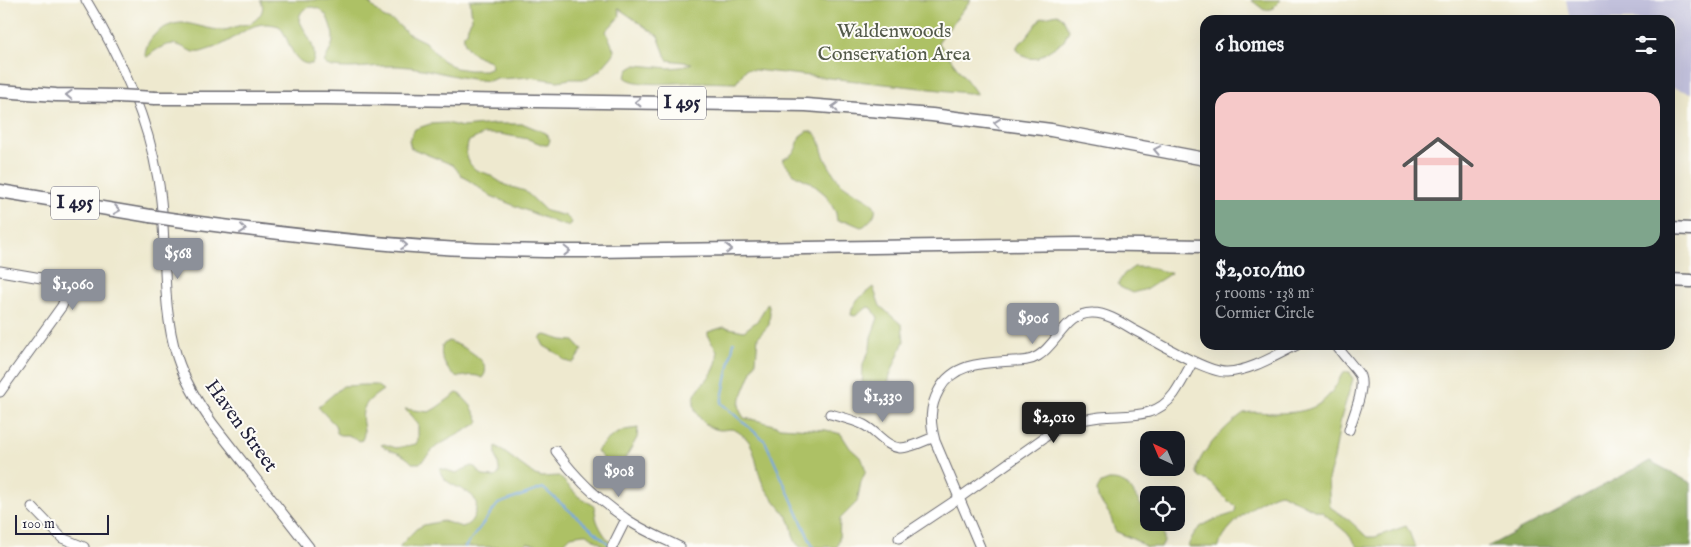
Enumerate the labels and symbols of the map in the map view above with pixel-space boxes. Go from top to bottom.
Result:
park label: Waldenwoods Conservation Area [817,19,971,67]
road number: I 495 [658,86,706,120]
one-way arrow [65,90,72,100]
one-way arrow [634,97,642,107]
one-way arrow [831,102,839,113]
one-way arrow [993,118,1001,129]
one-way arrow [1153,145,1162,156]
road number: I 495 [51,187,99,220]
one-way arrow [113,204,122,214]
one-way arrow [239,223,247,234]
pin: $568 [148,238,208,280]
one-way arrow [400,240,408,251]
one-way arrow [726,244,733,254]
one-way arrow [563,246,571,256]
pin: $1,060 [32,268,114,311]
pin: $906 [1003,302,1063,345]
street label: Haven Street [199,375,283,477]
pin: $1,330 [842,380,924,423]
pin: $2,010 [1013,402,1095,444]
north arrow [1140,431,1185,476]
pin: $908 [589,456,649,498]
scale bar [15,512,109,535]

